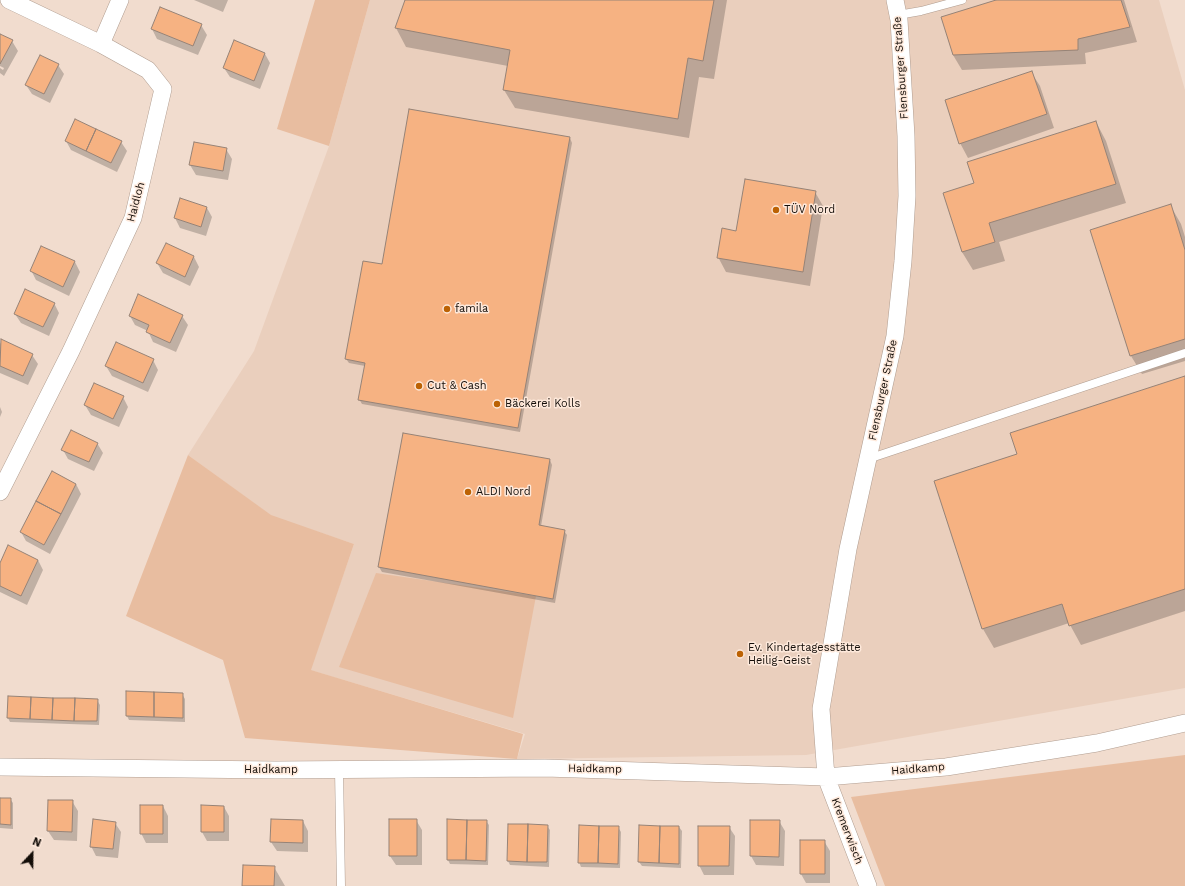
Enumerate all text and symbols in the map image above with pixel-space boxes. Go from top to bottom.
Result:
street label: Flensburger Straße [891,16,911,120]
street label: Haidloh [124,181,148,223]
place label: TÜV Nord [784,203,835,217]
marker: TÜV Nord [771,205,781,215]
place label: famila [455,302,488,316]
marker: famila [442,304,452,314]
street label: Flensburger Straße [866,338,900,442]
place label: Cut & Cash [427,379,487,393]
marker: Cut & Cash [414,381,424,391]
place label: Bäckerei Kolls [505,397,580,411]
marker: Bäckerei Kolls [492,399,502,409]
place label: ALDI Nord [476,485,531,499]
marker: ALDI Nord [463,487,473,497]
place label: Ev. Kindertagesstätte Heilig-Geist [748,641,861,667]
marker: Ev. Kindertagesstätte Heilig-Geist [735,649,745,659]
street label: Haidkamp [891,760,945,778]
street label: Haidkamp [568,762,622,776]
street label: Haidkamp [244,763,298,777]
street label: Kremerwisch [828,796,866,866]
north arrow [12,834,52,874]
text: N [30,835,43,850]

